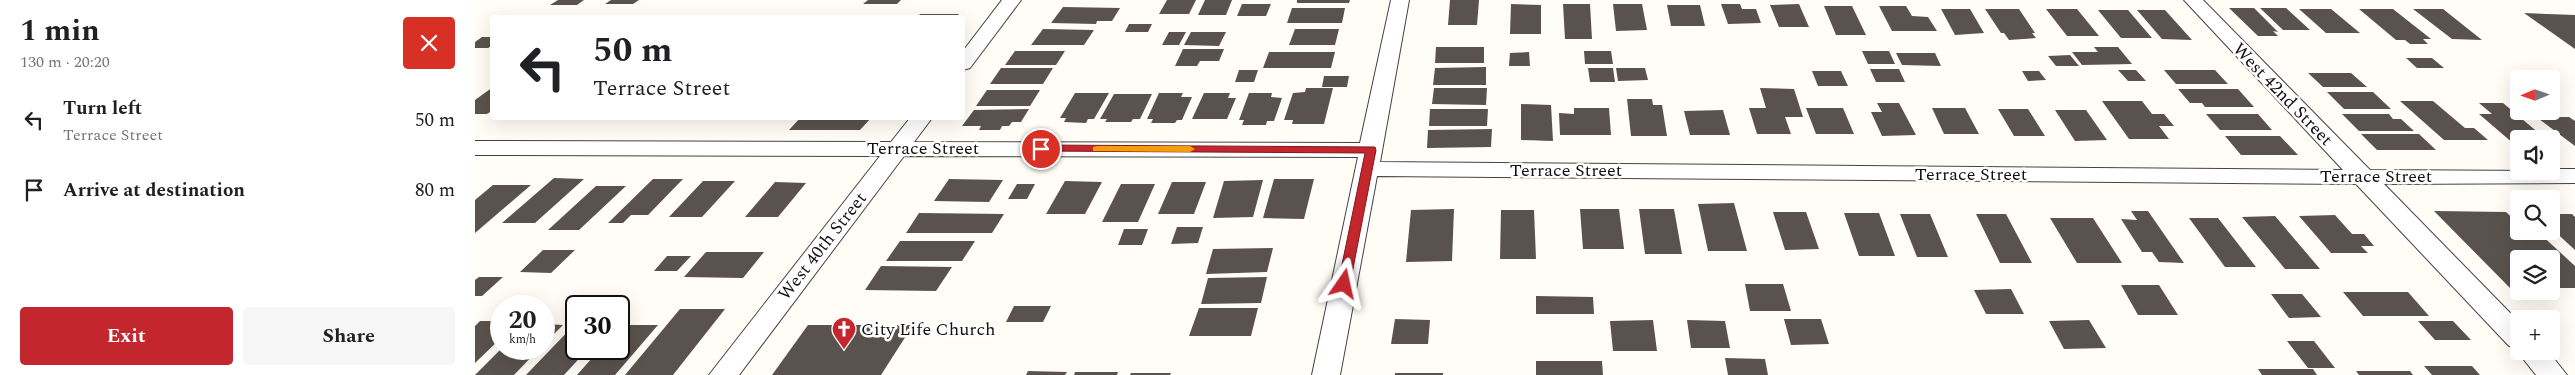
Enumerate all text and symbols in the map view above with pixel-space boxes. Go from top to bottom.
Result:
text: 1 min [20,8,100,54]
button: close [403,17,455,69]
text: 50 m [593,24,673,77]
icon: left [510,35,575,100]
street label: West 42nd Street [2226,37,2339,152]
text: 130 m · 20:20 [20,50,110,74]
north arrow [2510,70,2560,120]
map controls [2510,70,2560,360]
text: Terrace Street [593,72,730,105]
text: Turn left [63,94,142,123]
icon: left [20,106,48,134]
text: 50 m [415,106,455,135]
text: Terrace Street [63,123,163,147]
pin [1020,128,1062,170]
button: sound [2510,130,2560,180]
street label: Terrace Street [867,135,979,162]
icon: arrive [1027,135,1055,163]
street label: Terrace Street [1510,157,1622,184]
street label: Terrace Street [1915,161,2027,188]
street label: Terrace Street [2320,163,2432,190]
icon: arrive [20,176,48,204]
text: Arrive at destination [63,176,245,205]
text: 80 m [415,176,455,205]
street label: West 40th Street [771,186,873,306]
button: search [2510,190,2560,240]
button: layers [2510,250,2560,300]
position arrow [1317,257,1369,309]
speed limit sign: 30 [565,295,630,360]
text: 20 [508,302,537,340]
button: Exit [20,307,233,365]
button: Share [243,307,455,365]
button: + [2510,310,2560,360]
church icon: City Life Church [831,316,857,350]
place label: City Life Church [861,316,995,343]
text: km/h [509,330,536,349]

